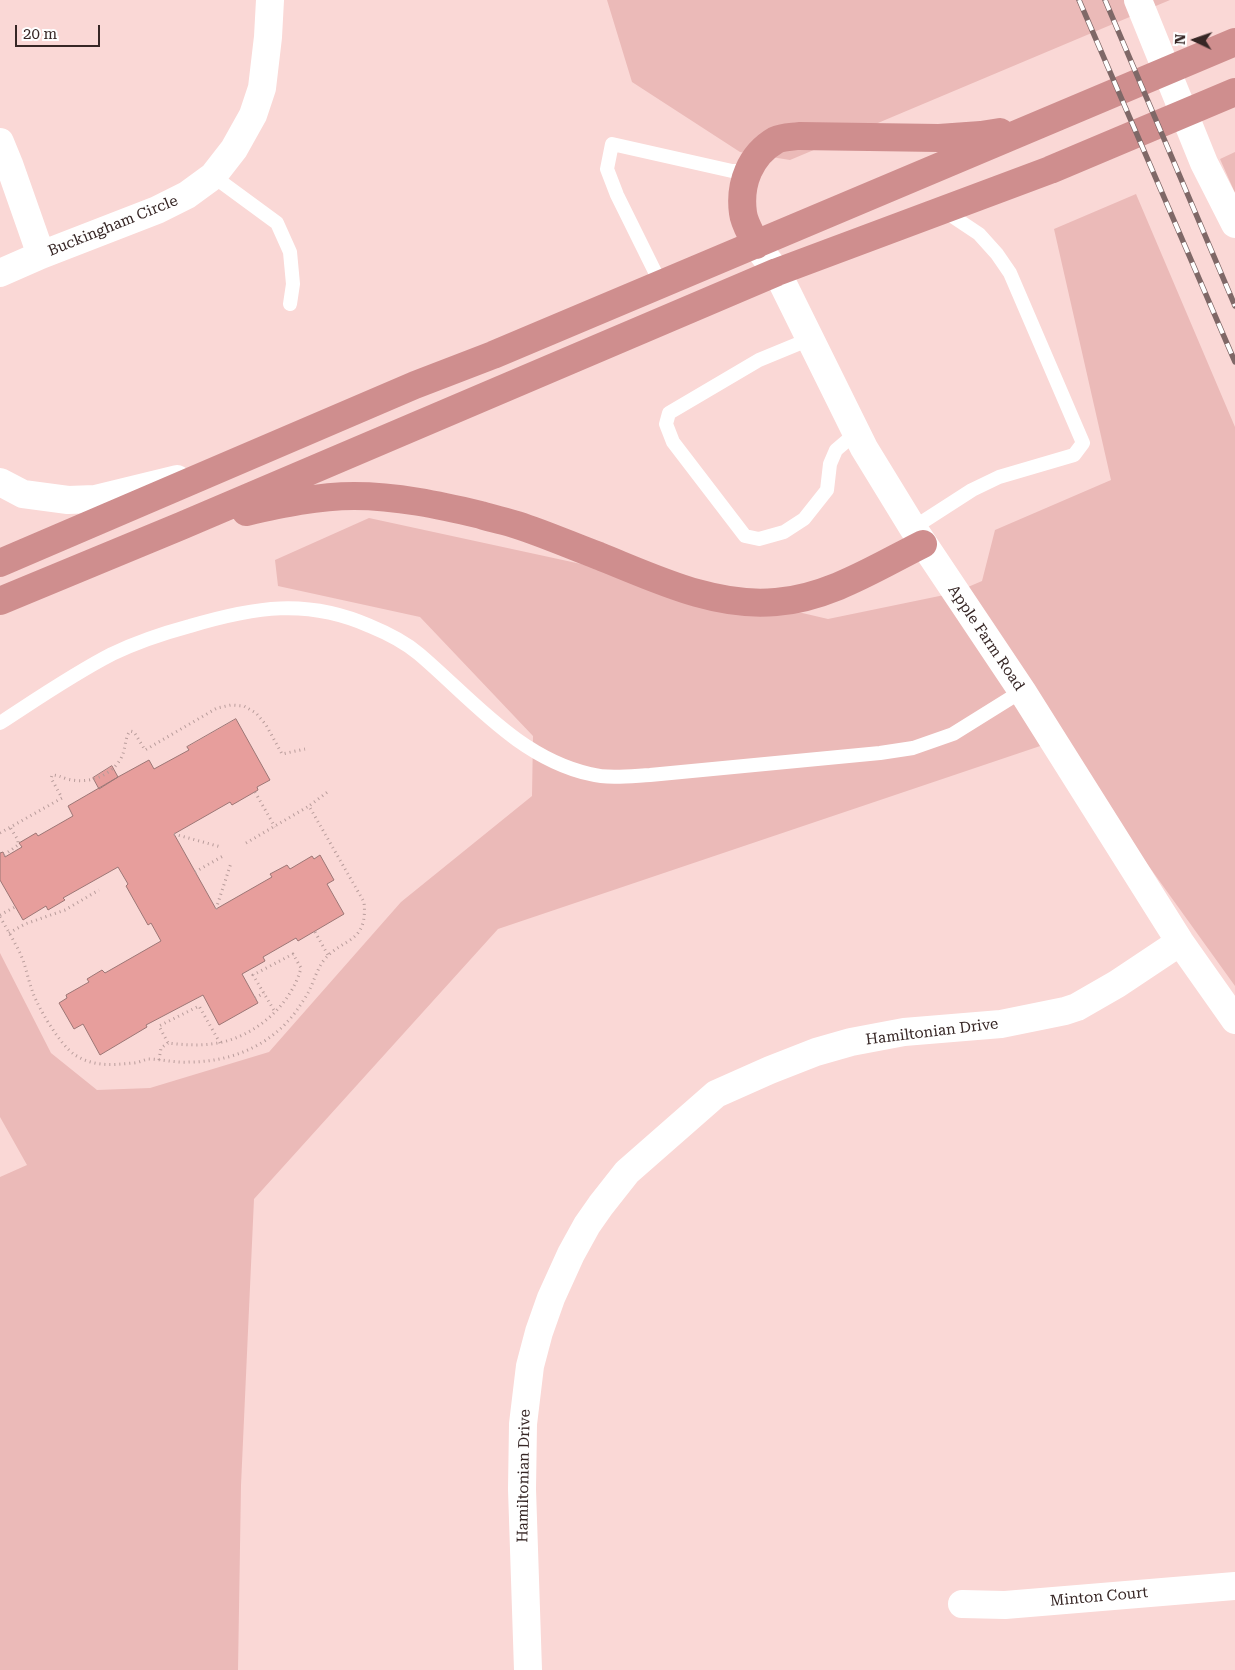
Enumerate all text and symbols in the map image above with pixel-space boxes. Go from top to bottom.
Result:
scale bar [18,15,102,47]
north arrow [1170,15,1220,65]
text: 20 m [23,25,57,43]
text: N [1172,33,1188,45]
street label: Buckingham Circle [45,192,181,260]
street label: Apple Farm Road [944,582,1028,694]
street label: Hamiltonian Drive [865,1015,999,1049]
street label: Hamiltonian Drive [514,1409,534,1543]
street label: Minton Court [1049,1584,1149,1610]

